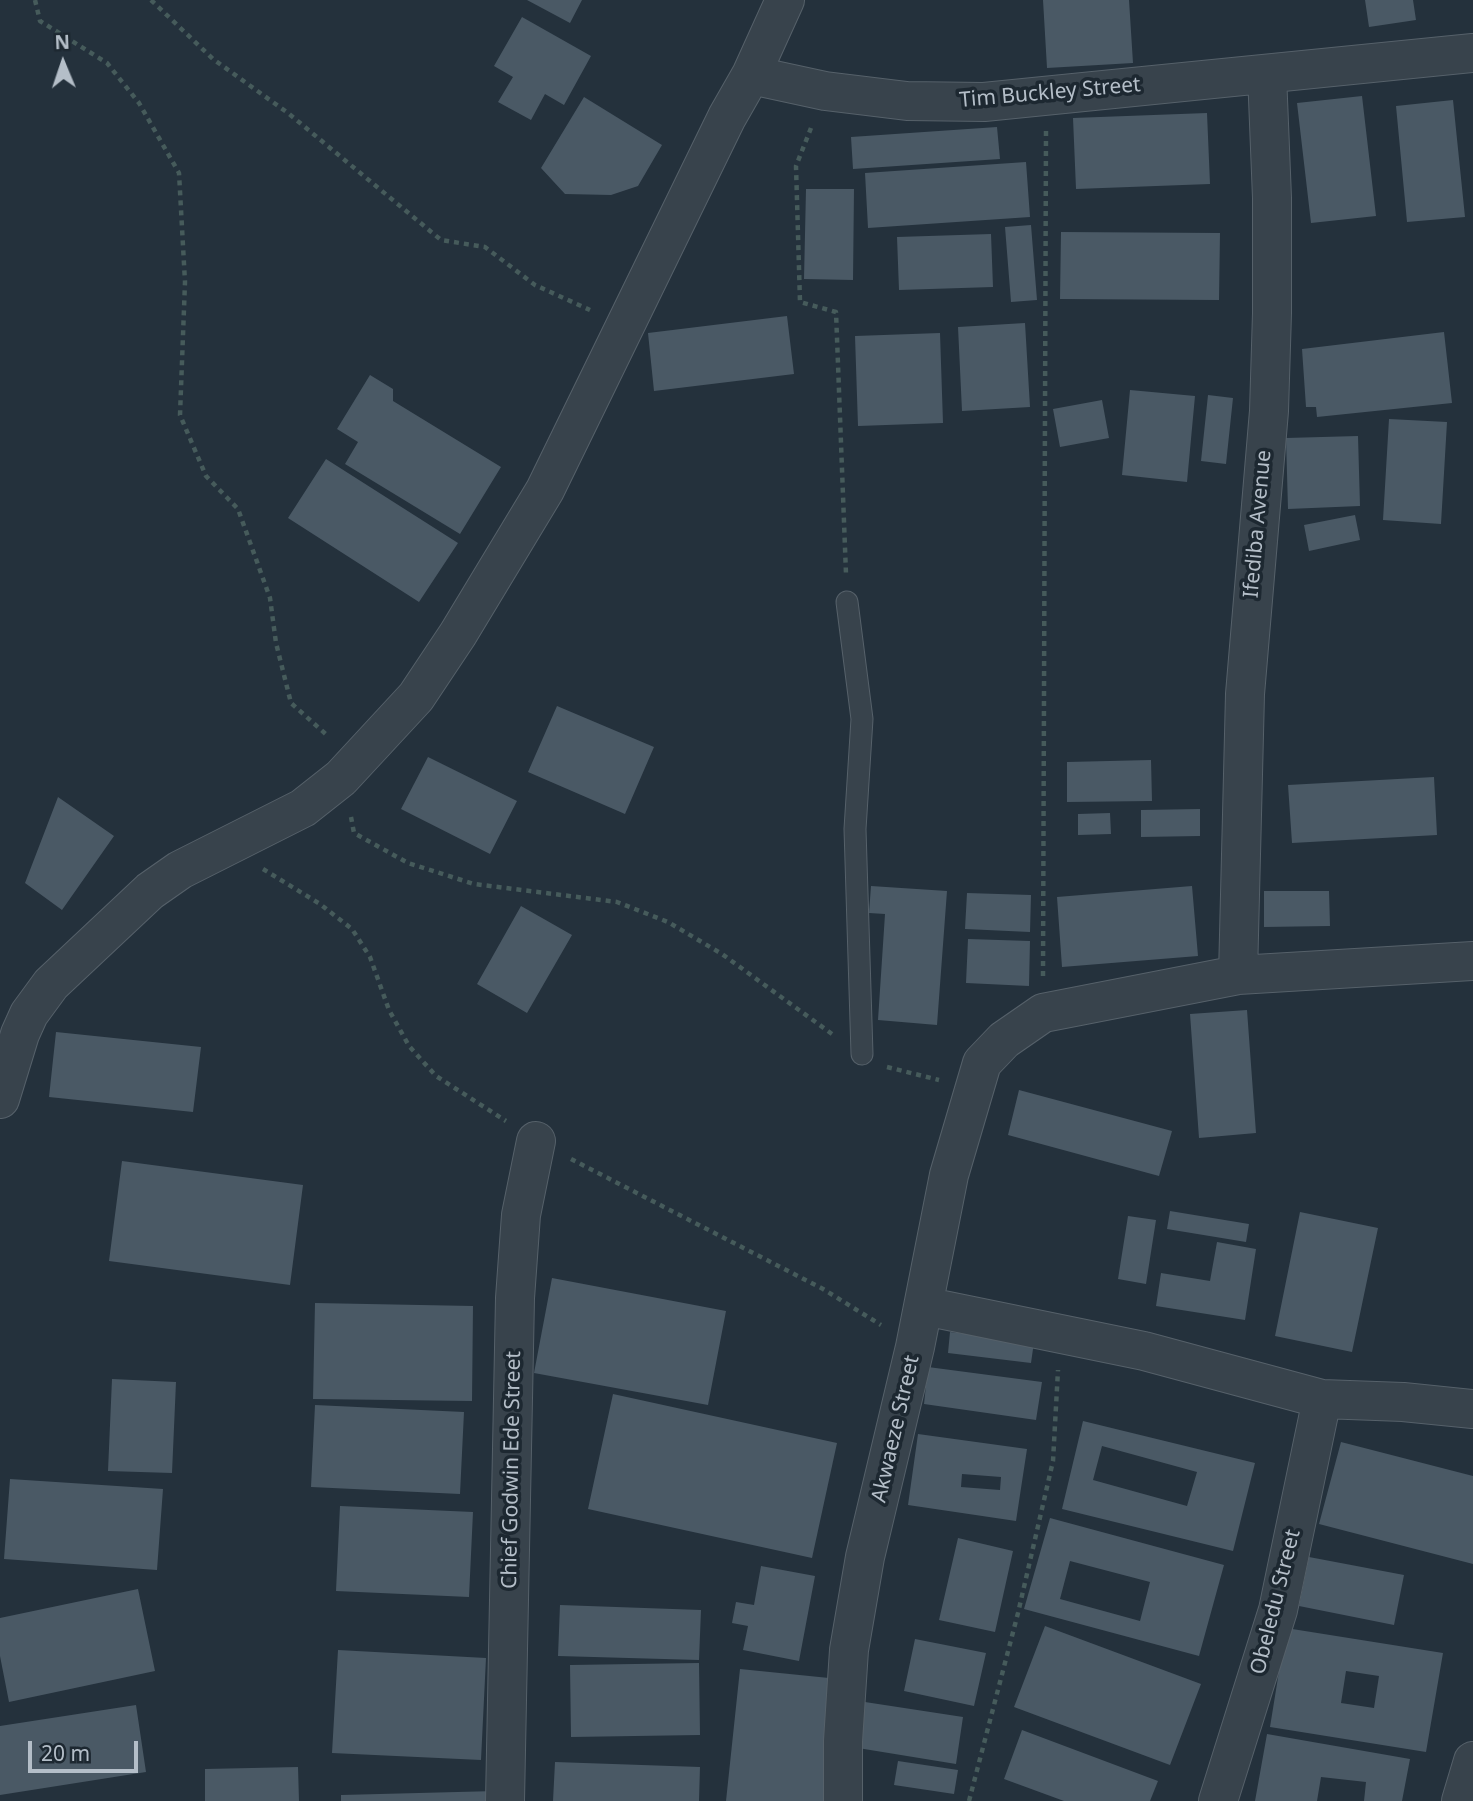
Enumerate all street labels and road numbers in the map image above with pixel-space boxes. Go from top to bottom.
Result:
street label: Tim Buckley Street [958,73,1142,113]
street label: Ifediba Avenue [1239,449,1277,599]
street label: Chief Godwin Ede Street [497,1351,527,1589]
street label: Akwaeze Street [867,1353,925,1505]
street label: Obeledu Street [1246,1527,1306,1677]

